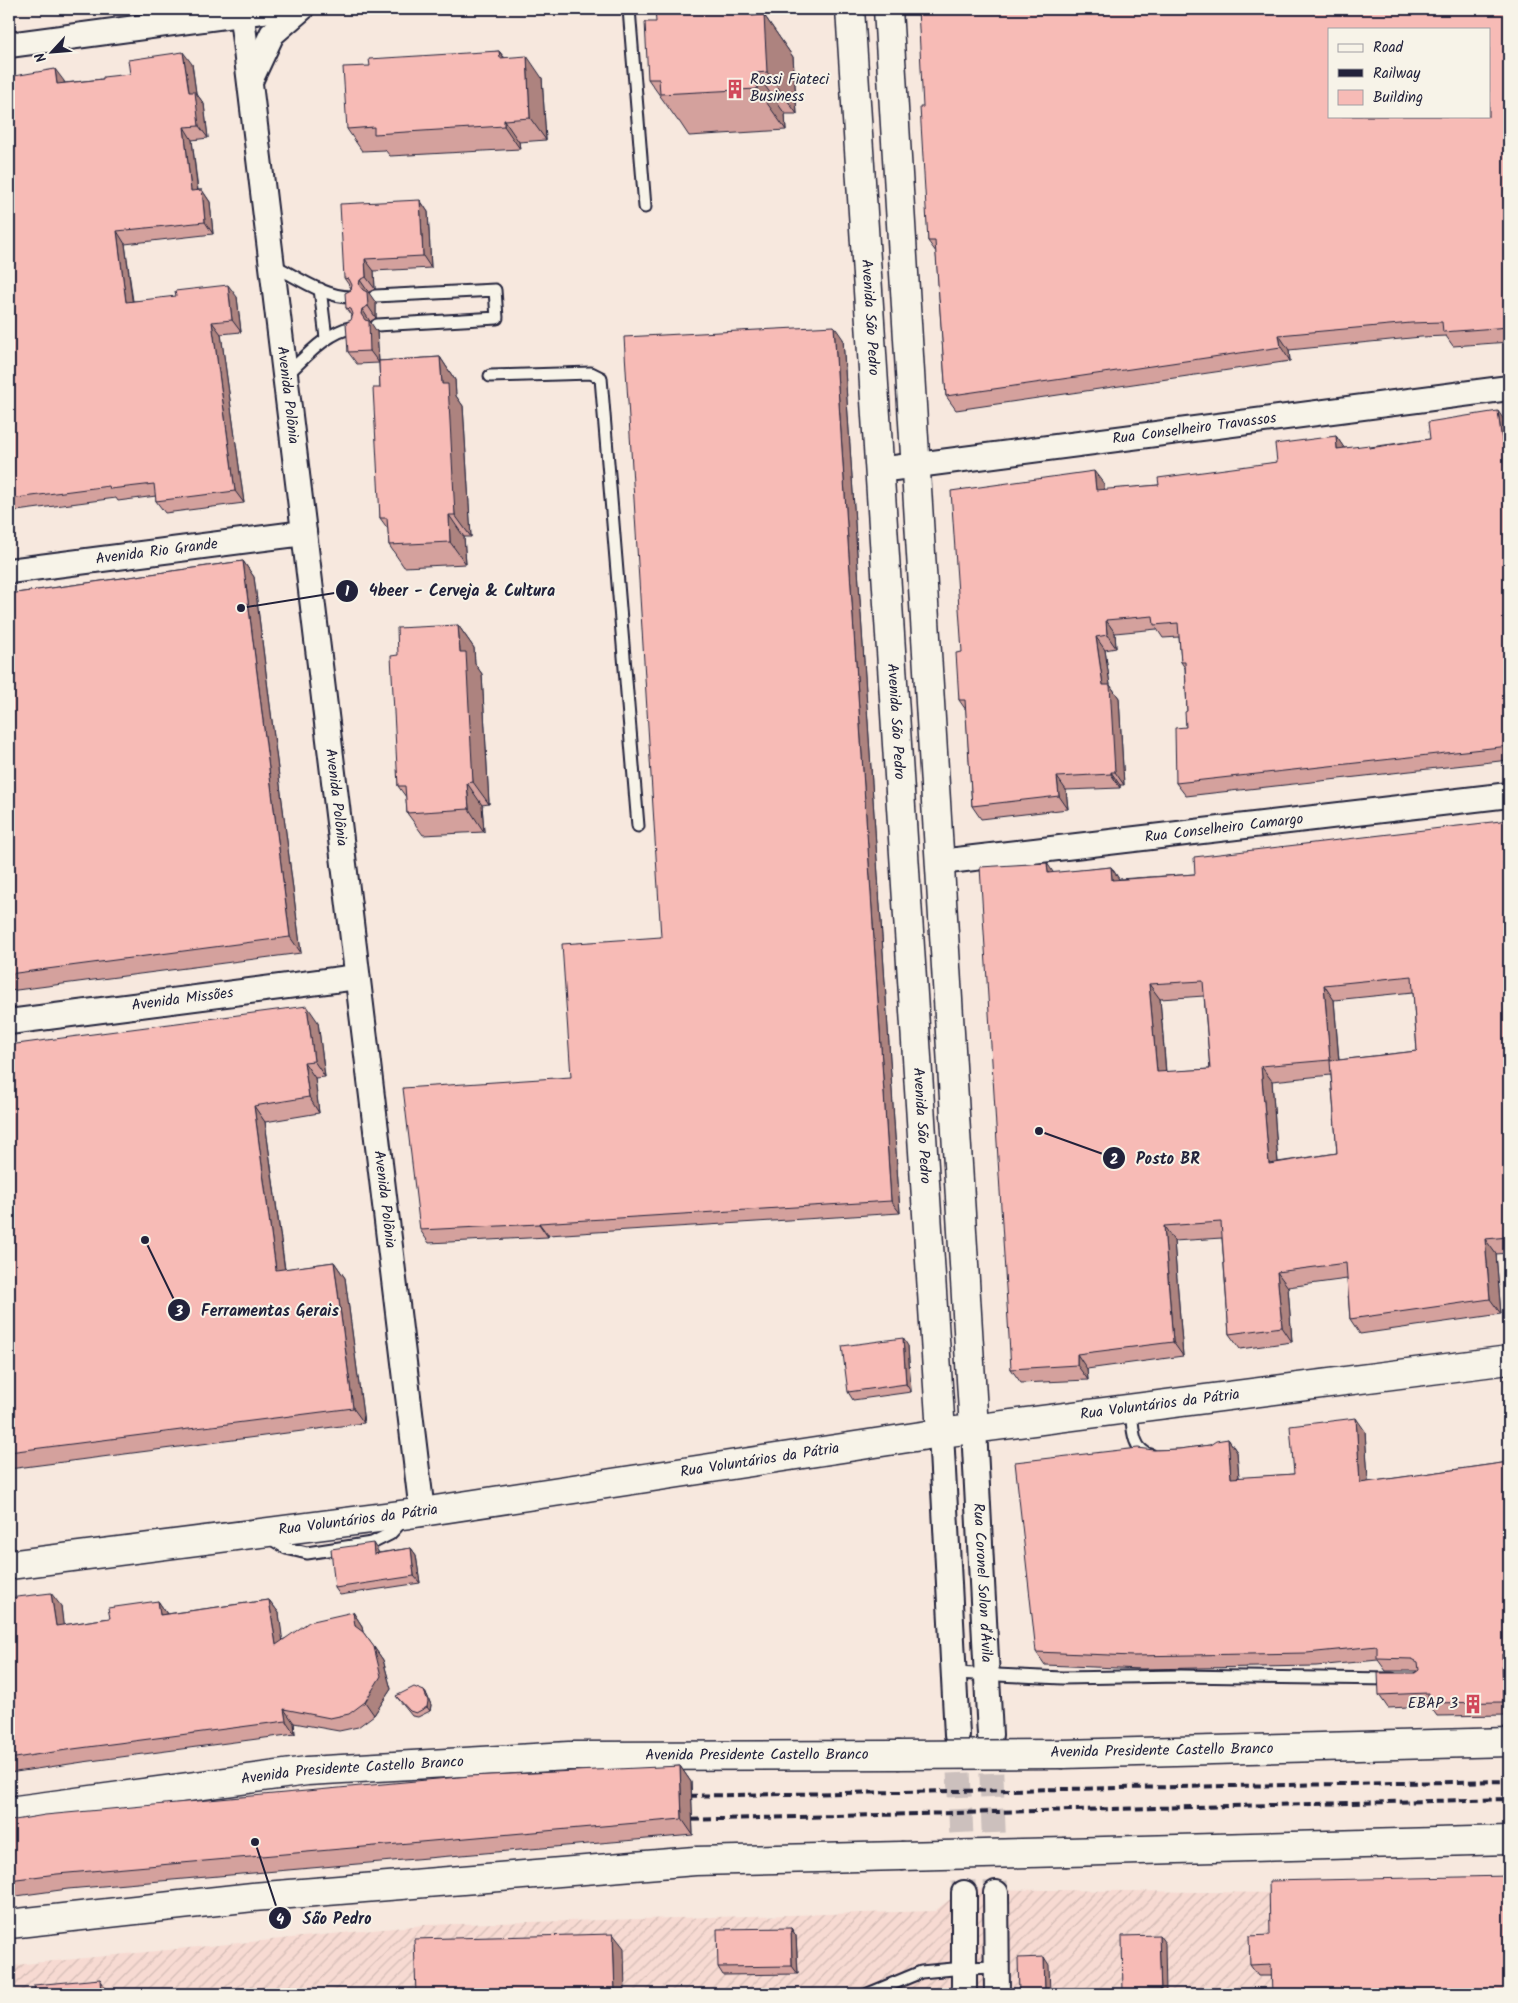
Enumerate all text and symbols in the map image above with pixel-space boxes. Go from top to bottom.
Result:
north arrow [28,28,78,78]
legend [1328,28,1490,118]
text: Road [1373,36,1404,60]
text: N [29,48,53,66]
text: Railway [1373,62,1421,86]
place label: Rossi Fiateci Business [750,68,831,109]
building icon: Rossi Fiateci Business [724,78,746,100]
text: Building [1373,86,1423,110]
street label: Avenida São Pedro [854,259,885,376]
street label: Avenida Polônia [270,345,305,446]
street label: Rua Conselheiro Travassos [1111,406,1278,452]
street label: Avenida Rio Grande [94,532,220,572]
callout: 4beer - Cerveja & Cultura [334,575,565,606]
text: 4beer - Cerveja & Cultura [369,579,555,604]
text: 1 [345,580,350,604]
street label: Avenida São Pedro [880,663,911,781]
street label: Avenida Polônia [318,747,354,848]
street label: Rua Conselheiro Camargo [1143,807,1305,850]
street label: Avenida Missões [130,981,236,1018]
street label: Avenida São Pedro [906,1067,937,1185]
callout: Posto BR [1101,1143,1210,1174]
text: Posto BR [1136,1147,1200,1172]
text: 2 [1110,1148,1119,1172]
street label: Avenida Polônia [367,1149,402,1250]
callout: Ferramentas Gerais [166,1295,349,1326]
text: Ferramentas Gerais [201,1299,340,1324]
text: 3 [174,1300,183,1324]
street label: Rua Voluntários da Pátria [1079,1383,1241,1427]
street label: Rua Voluntários da Pátria [679,1437,841,1485]
street label: Rua Voluntários da Pátria [277,1498,440,1543]
street label: Rua Coronel Solon d'Ávila [966,1502,998,1663]
place label: EBAP 3 [1408,1692,1458,1716]
building icon: EBAP 3 [1462,1693,1484,1715]
street label: Avenida Presidente Castello Branco [1050,1737,1274,1765]
street label: Avenida Presidente Castello Branco [645,1743,869,1768]
street label: Avenida Presidente Castello Branco [240,1750,465,1792]
callout: São Pedro [267,1903,381,1934]
text: São Pedro [303,1907,371,1932]
text: 4 [276,1908,284,1932]

